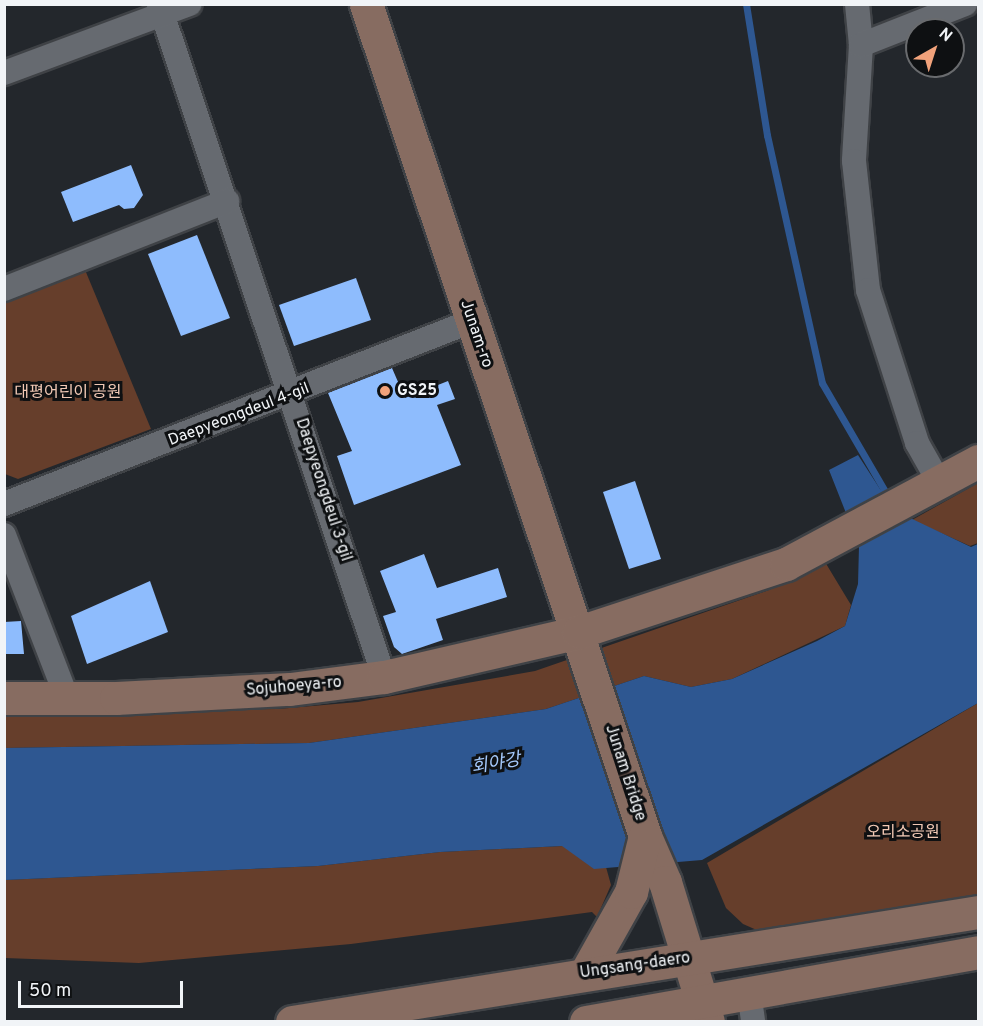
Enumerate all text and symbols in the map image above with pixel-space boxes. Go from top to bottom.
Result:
north arrow [905,18,965,78]
text: N [934,24,956,47]
street label: Junam-ro [455,298,497,370]
street label: Daepyeongdeul 4-gil [166,379,312,451]
place label: GS25 [397,381,437,401]
park label: 대평어린이 공원 [15,383,121,403]
marker: GS25 [378,384,392,398]
street label: Daepyeongdeul 3-gil [291,416,355,564]
street label: Sojuhoeya-ro [246,673,342,701]
street label: Junam Bridge [600,722,650,824]
water label: 회야강 [470,750,522,780]
park label: 오리소공원 [866,823,940,843]
street label: Ungsang-daero [579,949,691,983]
scale bar [21,969,186,1007]
text: 50 m [29,980,71,1003]

